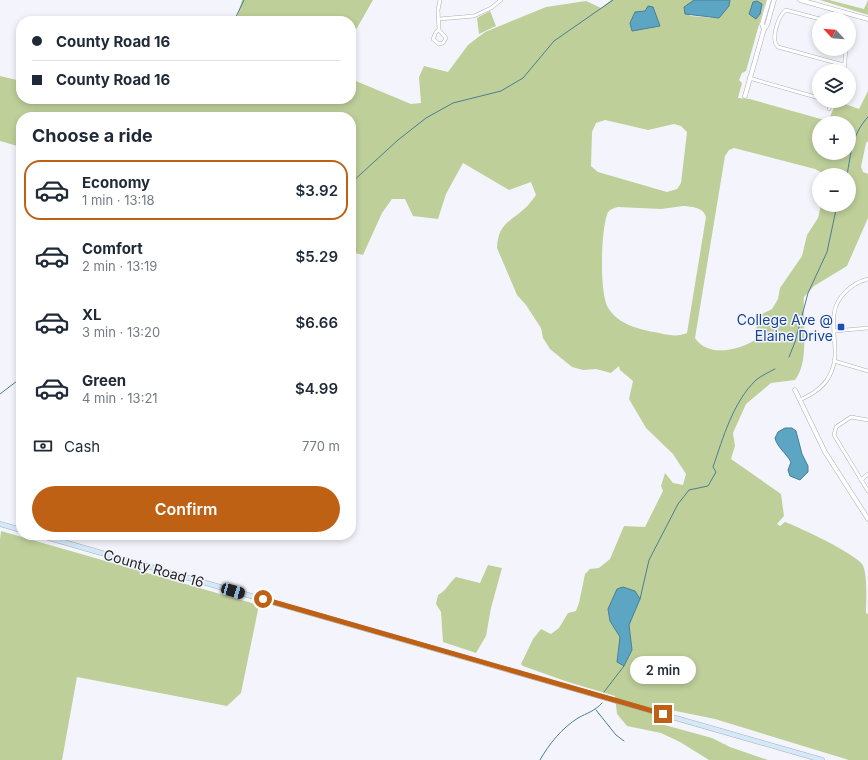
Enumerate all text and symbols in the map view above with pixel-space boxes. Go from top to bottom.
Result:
north arrow [812,12,856,56]
map controls [812,12,856,212]
text: County Road 16 [56,32,170,51]
button: layers [812,64,856,108]
text: County Road 16 [56,70,170,89]
button: + [812,116,856,160]
text: Choose a ride [32,125,153,146]
button: − [812,168,856,212]
icon: car [34,172,70,208]
text: Economy [82,173,150,192]
text: $3.92 [295,181,338,200]
text: 1 min · 13:18 [82,192,155,208]
icon: car [34,238,70,274]
text: Comfort [82,239,143,258]
text: $5.29 [295,247,338,266]
text: 2 min · 13:19 [82,258,157,274]
icon: car [34,304,70,340]
text: XL [82,305,102,324]
place label: College Ave @ Elaine Drive [737,311,833,344]
text: $6.66 [296,313,338,332]
marker: College Ave @ Elaine Drive [836,322,846,332]
text: 3 min · 13:20 [82,324,160,340]
icon: car [34,370,70,406]
text: Green [82,371,126,390]
text: $4.99 [295,379,338,398]
text: 4 min · 13:21 [82,390,158,406]
icon: cash [32,435,54,457]
text: Cash [64,437,100,456]
text: 770 m [302,438,340,454]
button: Confirm [32,486,340,532]
street label: County Road 16 [102,546,206,590]
car [220,582,246,600]
route start [254,590,272,608]
callout: 2 min [630,656,696,684]
text: 2 min [646,662,680,678]
route end [654,705,672,723]

